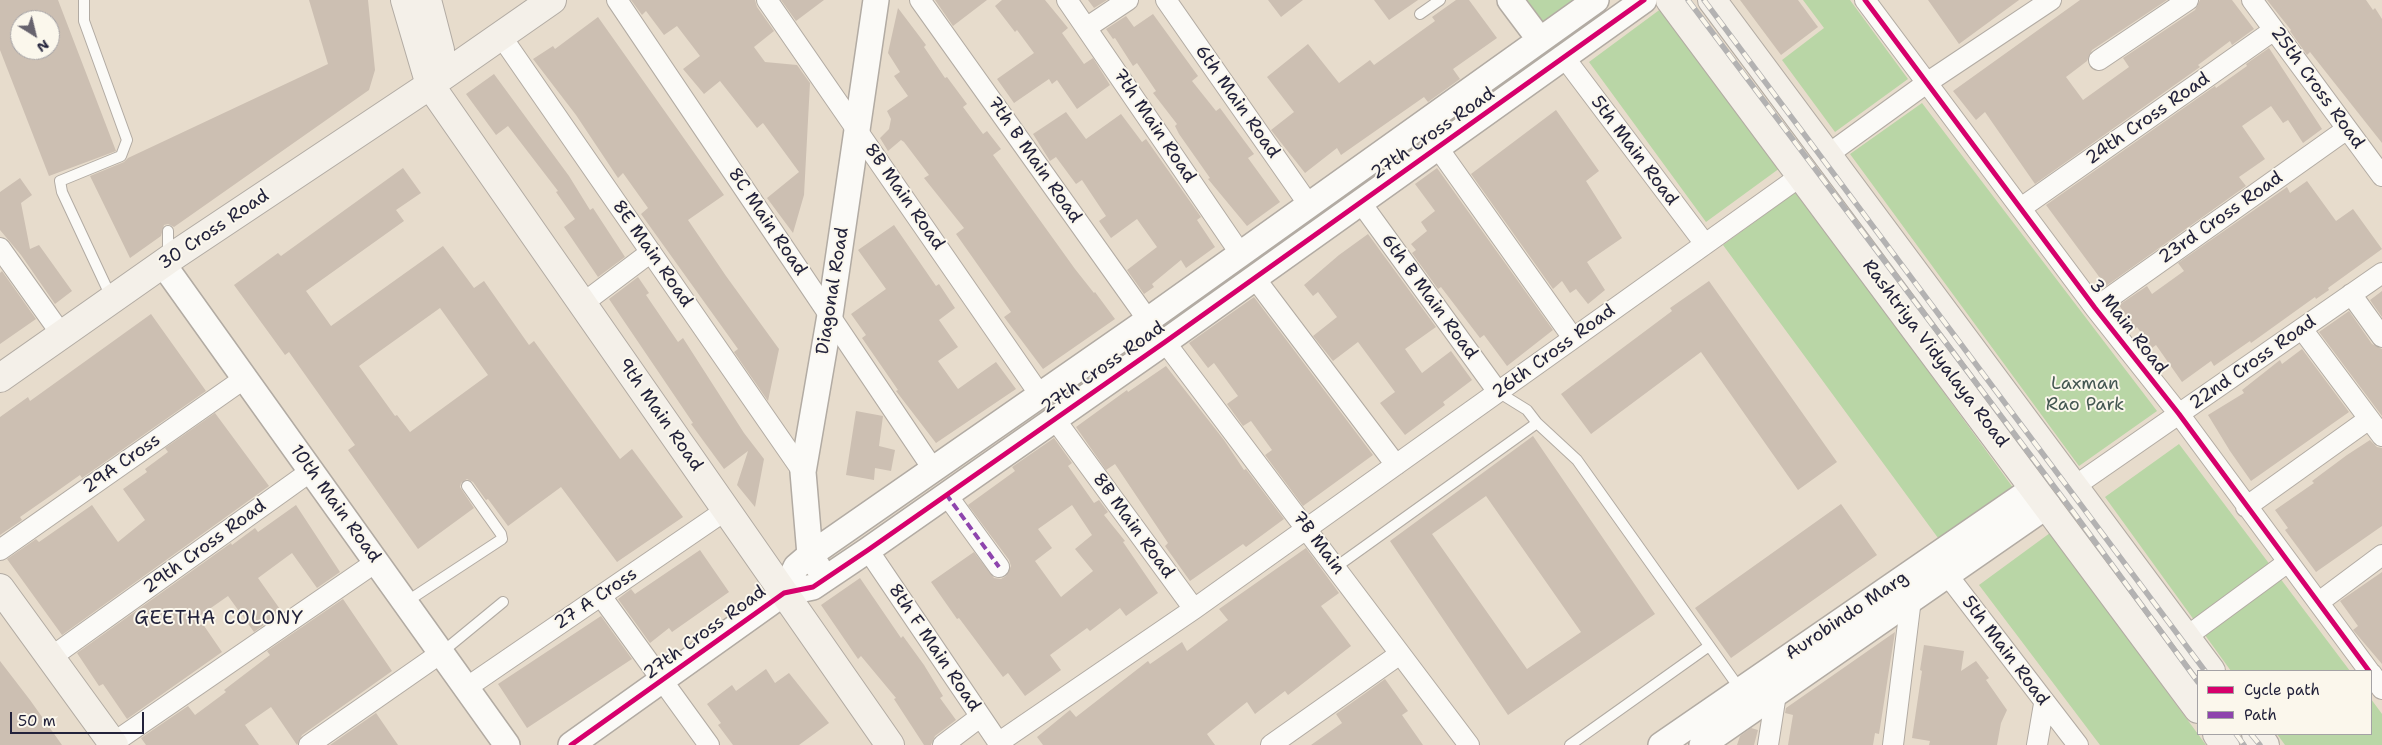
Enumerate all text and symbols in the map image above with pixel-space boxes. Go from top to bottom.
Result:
north arrow [10,10,60,60]
street label: 25th Cross Road [2265,23,2369,153]
text: N [33,36,53,57]
street label: 6th Main Road [1190,41,1284,163]
street label: 7th Main Road [1108,65,1200,187]
street label: 24th Cross Road [2082,68,2214,170]
street label: 27th Cross Road [1367,83,1499,185]
street label: 5th Main Road [1586,92,1682,210]
street label: 7th B Main Road [982,93,1086,227]
street label: 8B Main Road [859,140,949,254]
street label: 8C Main Road [723,164,811,280]
street label: 23rd Cross Road [2155,167,2287,269]
street label: 30 Cross Road [155,185,273,275]
street label: 8E Main Road [607,196,697,312]
street label: Diagonal Road [812,226,854,356]
street label: 6th B Main Road [1376,230,1482,364]
street label: Rashtriya Vidyalaya Road [1857,256,2013,452]
street label: 3 Main Road [2084,275,2172,379]
street label: 26th Cross Road [1488,300,1620,404]
street label: 22nd Cross Road [2186,311,2320,415]
street label: 27th Cross Road [1037,317,1169,419]
street label: 9th Main Road [613,354,707,476]
park label: Laxman Rao Park [2046,373,2124,416]
street label: 29A Cross [79,429,165,499]
street label: 10th Main Road [285,441,385,567]
street label: 8B Main Road [1088,469,1178,583]
street label: 29th Cross Road [139,495,271,599]
street label: 7B Main [1287,507,1349,579]
street label: 27 A Cross [550,563,642,635]
street label: Aurobindo Marg [1782,567,1912,665]
street label: 8th F Main Road [883,580,985,716]
street label: 27th Cross Road [640,581,770,685]
street label: 5th Main Road [1957,592,2053,710]
district label: GEETHA COLONY [133,608,305,630]
legend [2197,670,2372,735]
text: Cycle path [2244,680,2320,700]
scale bar [12,702,146,734]
text: Path [2244,705,2277,725]
text: 50 m [18,711,56,731]

